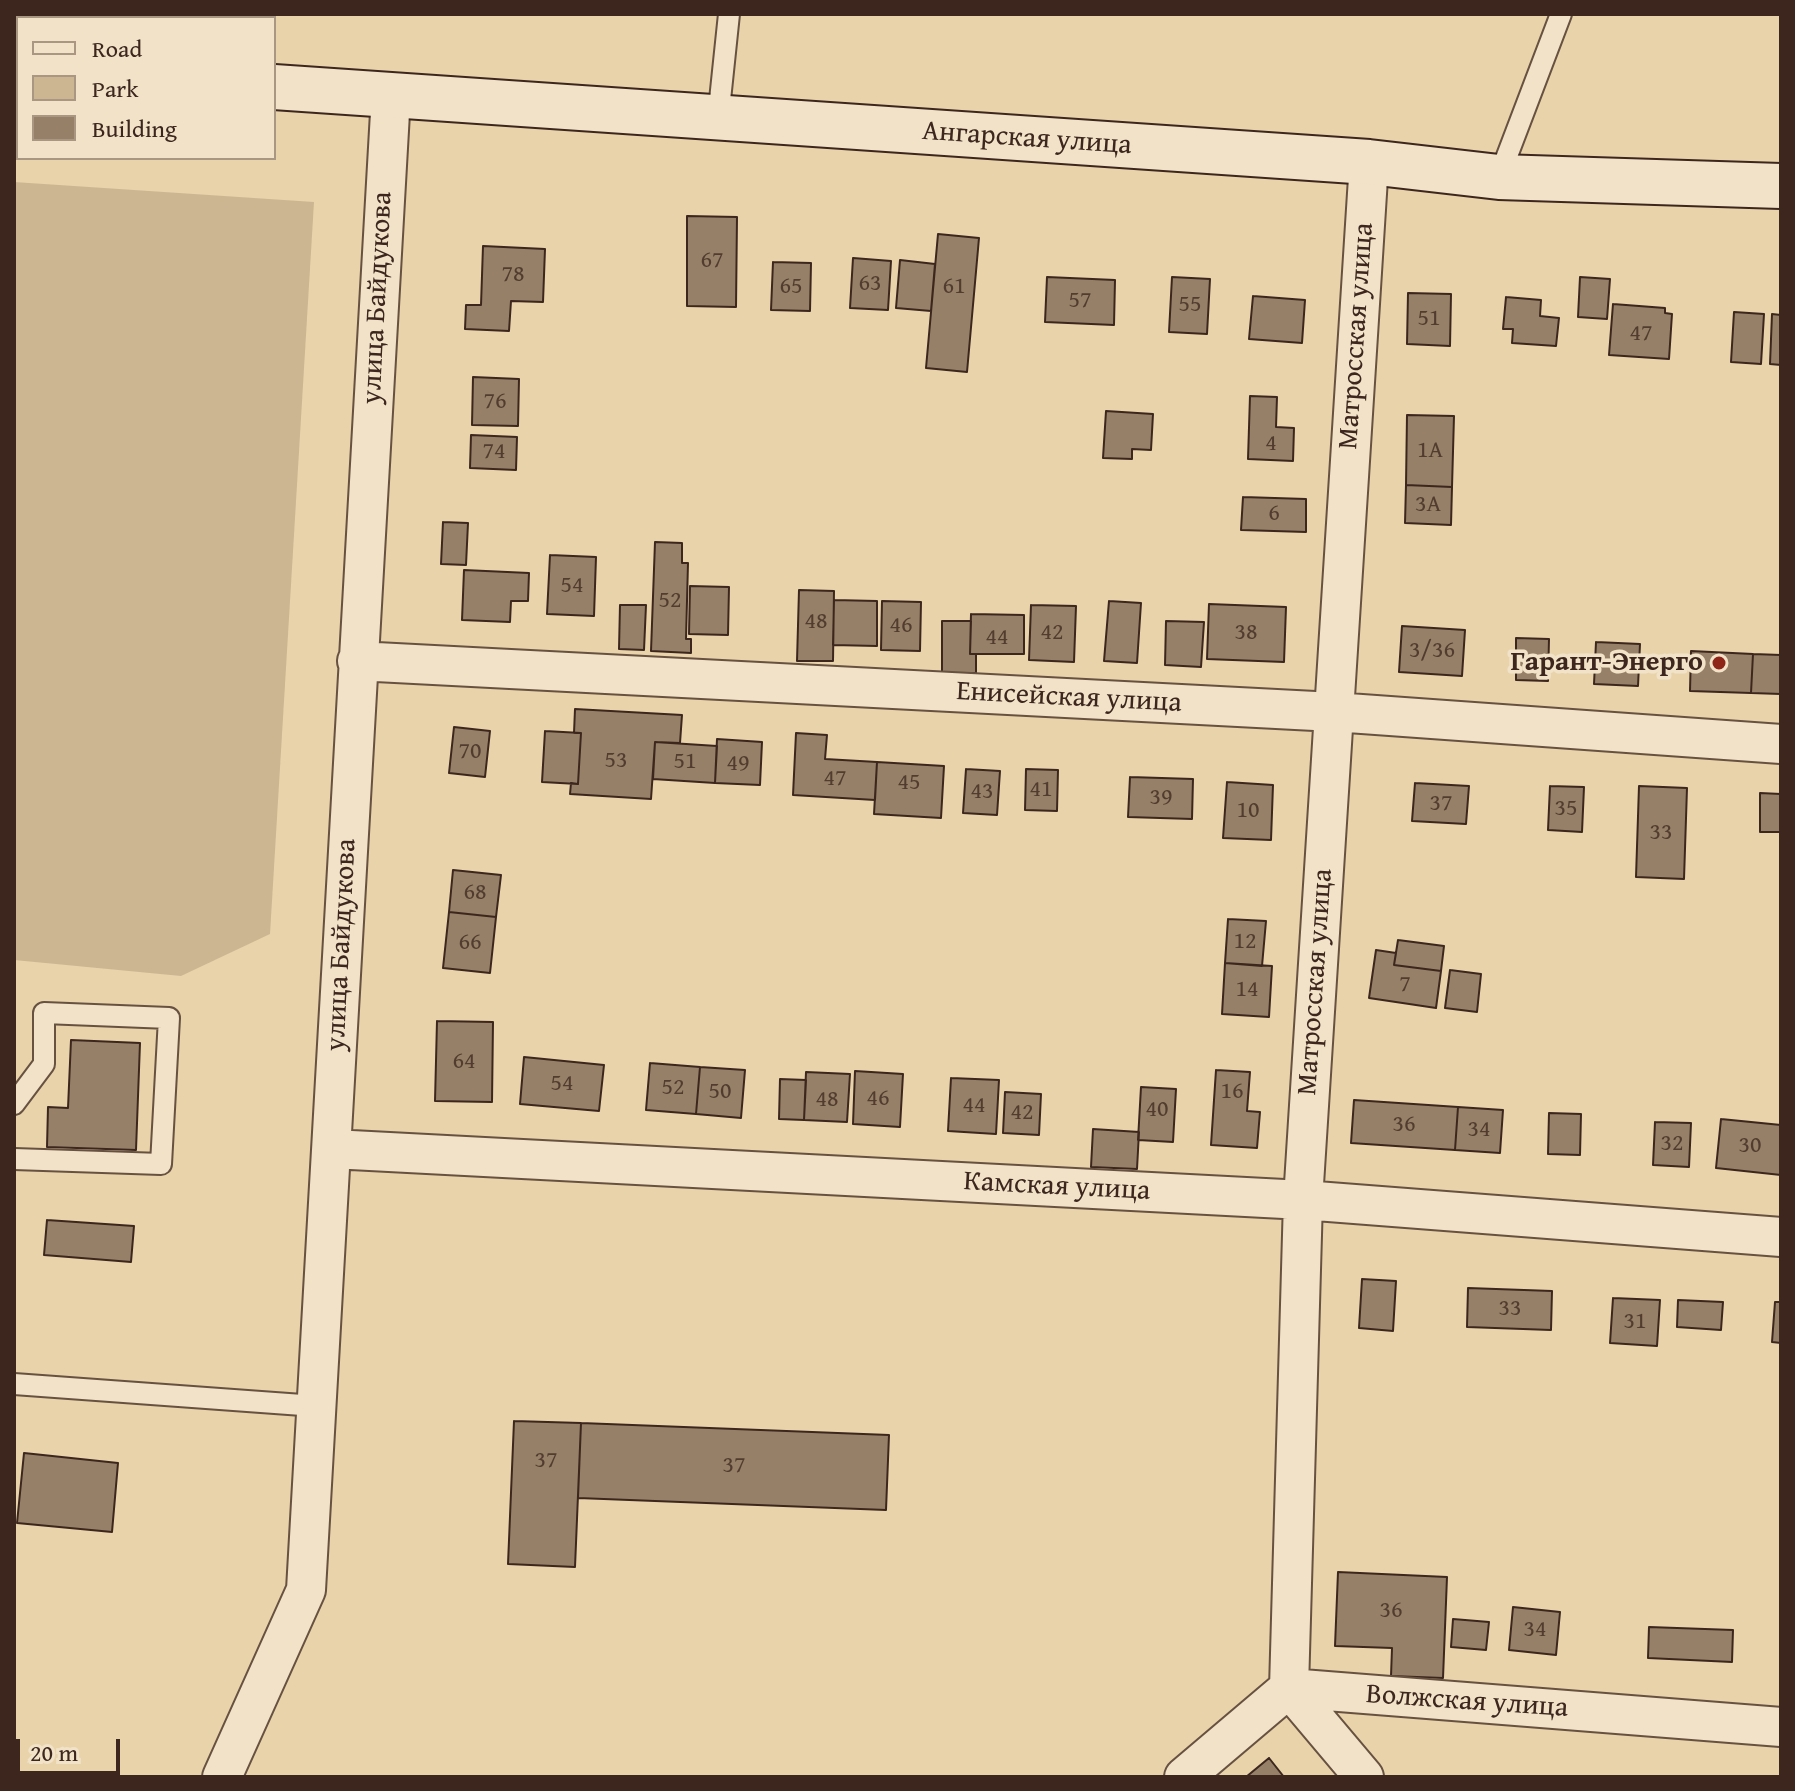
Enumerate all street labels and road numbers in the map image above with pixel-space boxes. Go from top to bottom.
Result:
street label: Ангарская улица [921,115,1133,163]
street label: улица Байдукова [356,191,400,405]
street label: Матросская улица [1332,222,1382,450]
street label: Енисейская улица [955,675,1183,721]
street label: улица Байдукова [320,838,364,1052]
street label: Матросская улица [1291,868,1341,1096]
street label: Камская улица [963,1165,1151,1209]
street label: Волжская улица [1365,1678,1569,1726]

